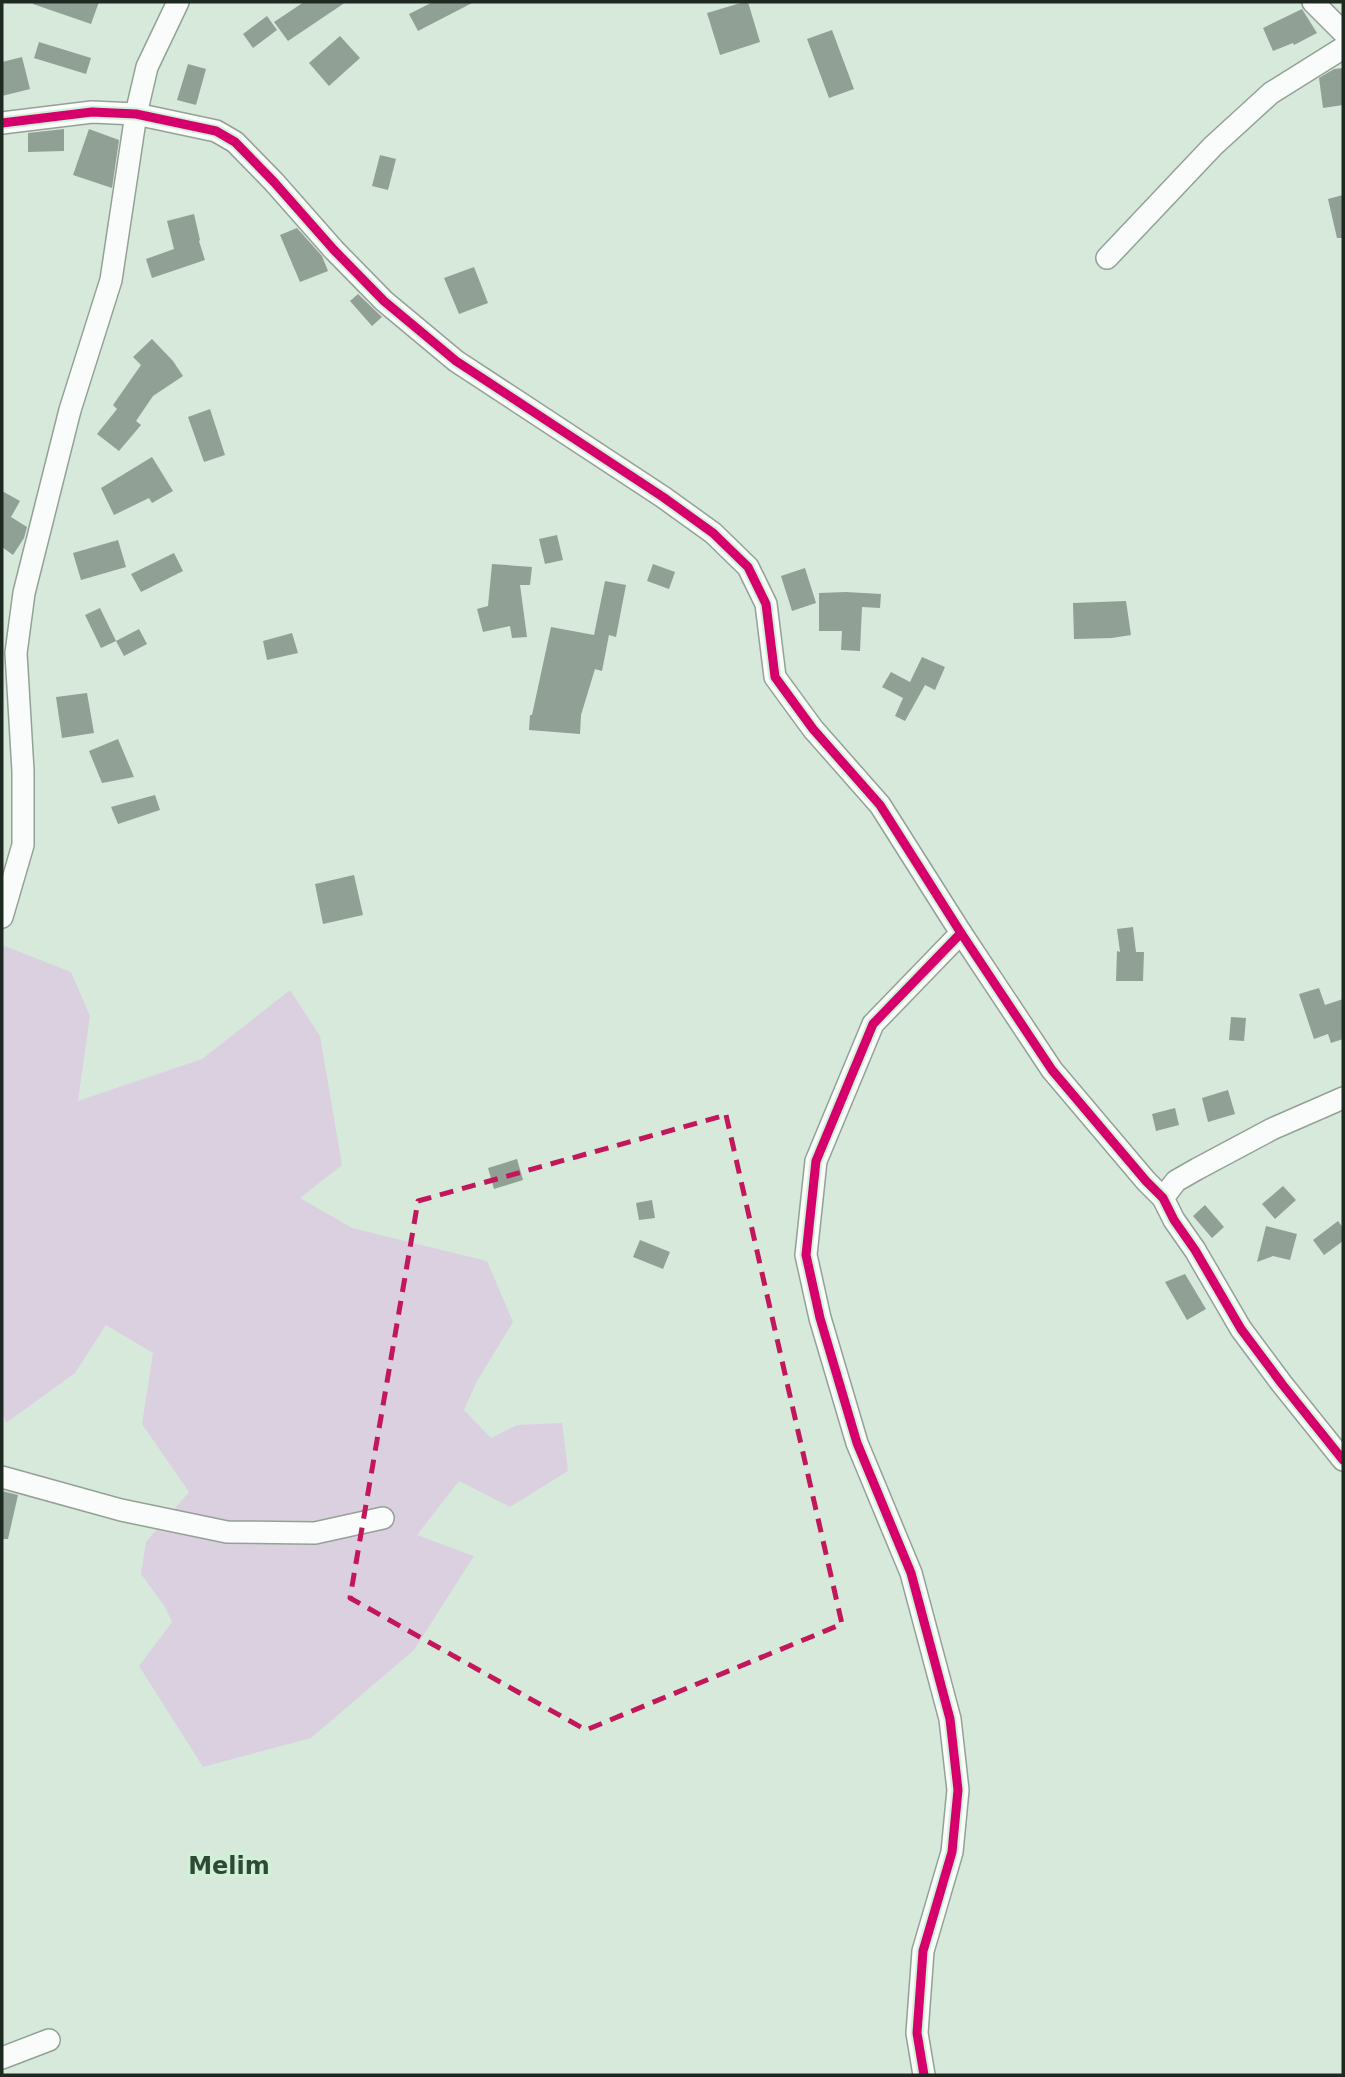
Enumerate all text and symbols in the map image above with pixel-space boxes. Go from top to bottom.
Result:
district label: Melim [188,1852,270,1880]

